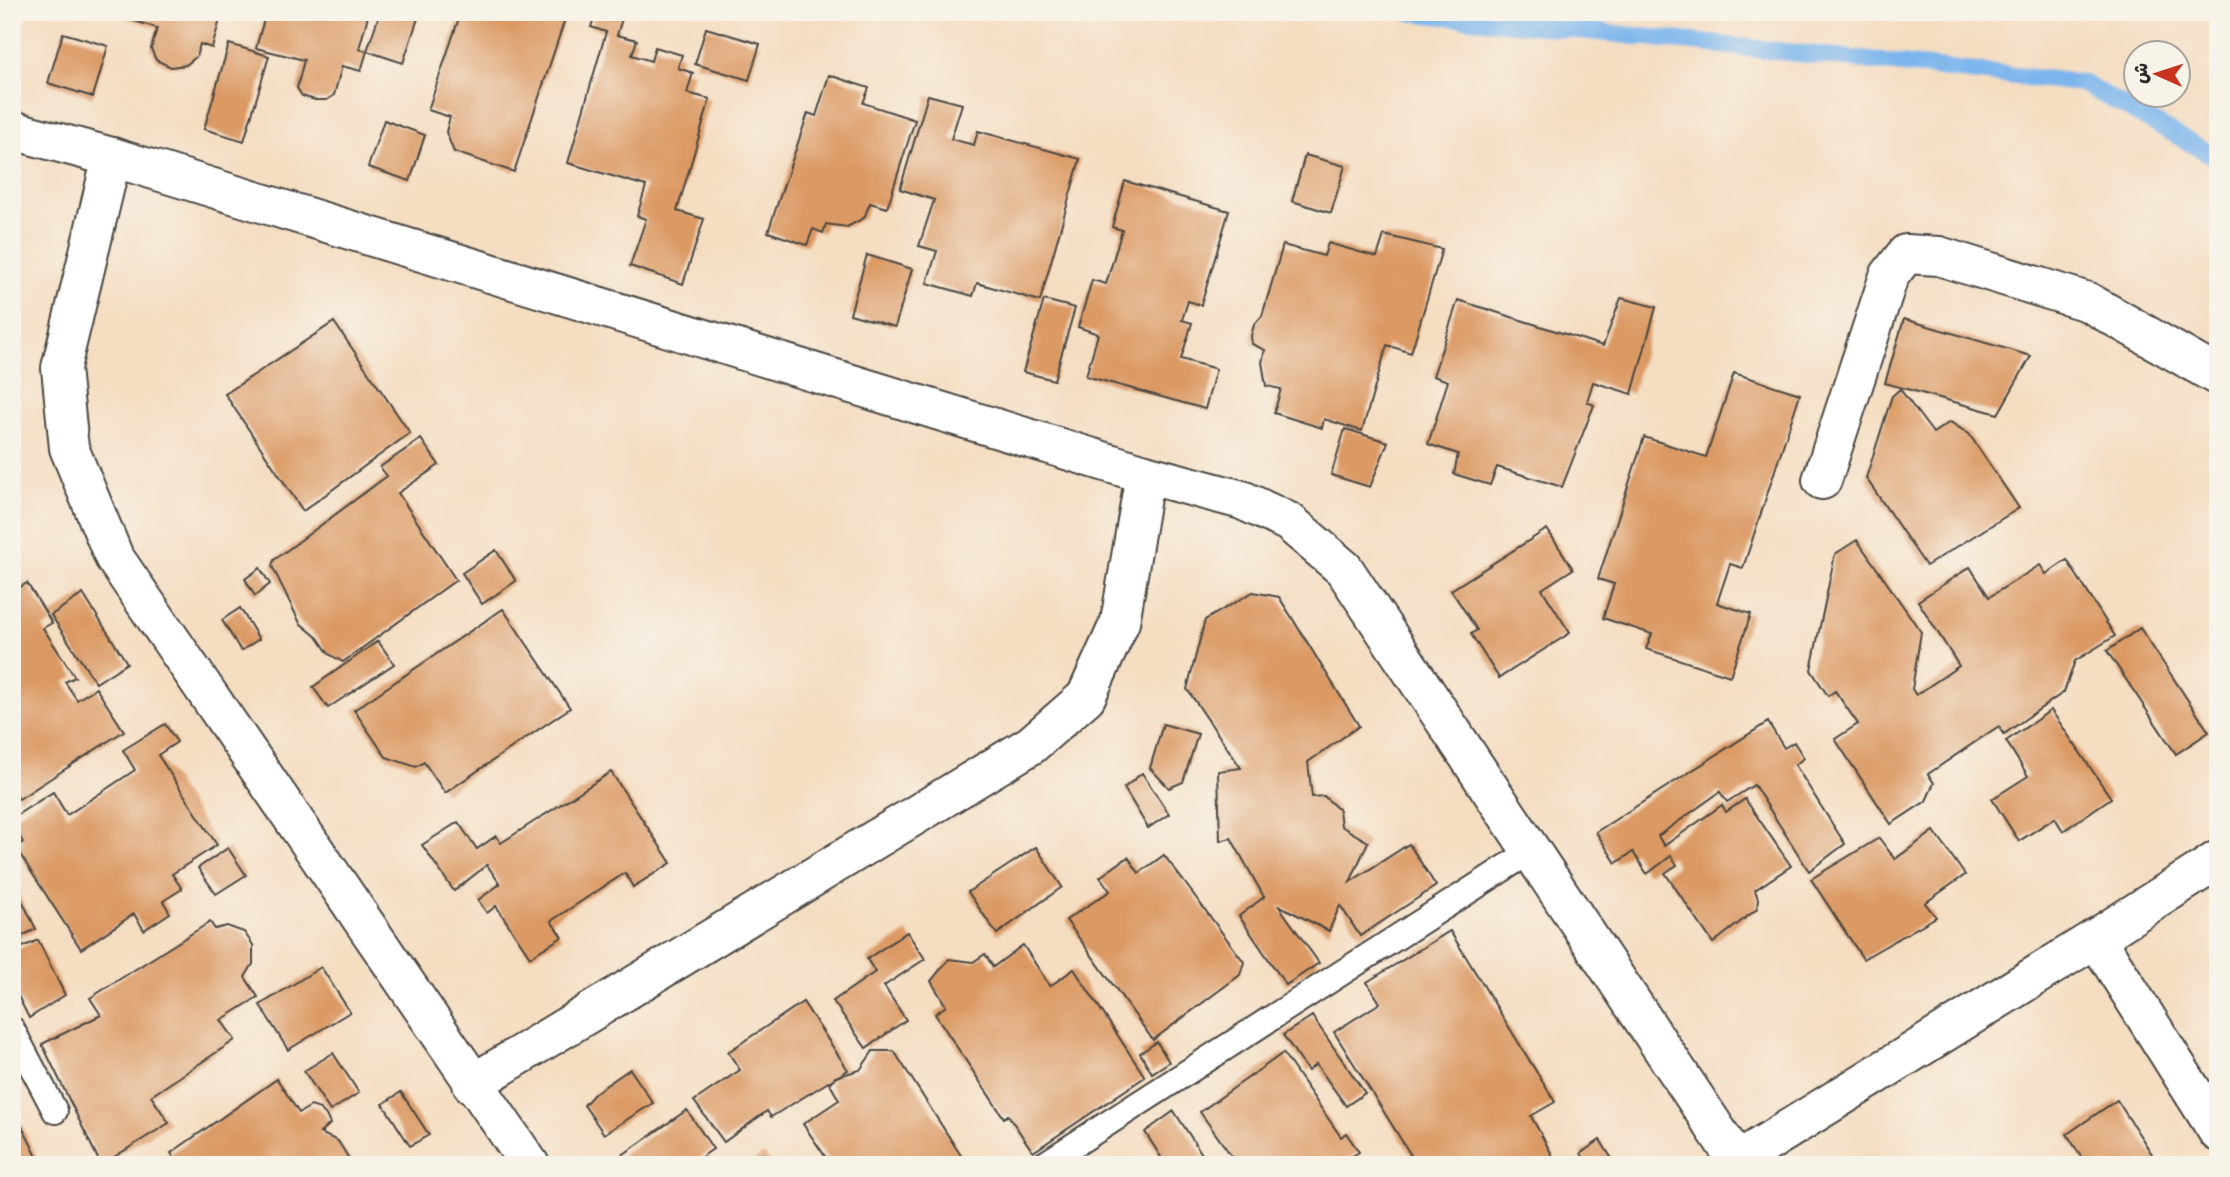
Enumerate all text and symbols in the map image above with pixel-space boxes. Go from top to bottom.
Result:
north arrow [2122,38,2192,108]
text: ش [2128,62,2155,84]

